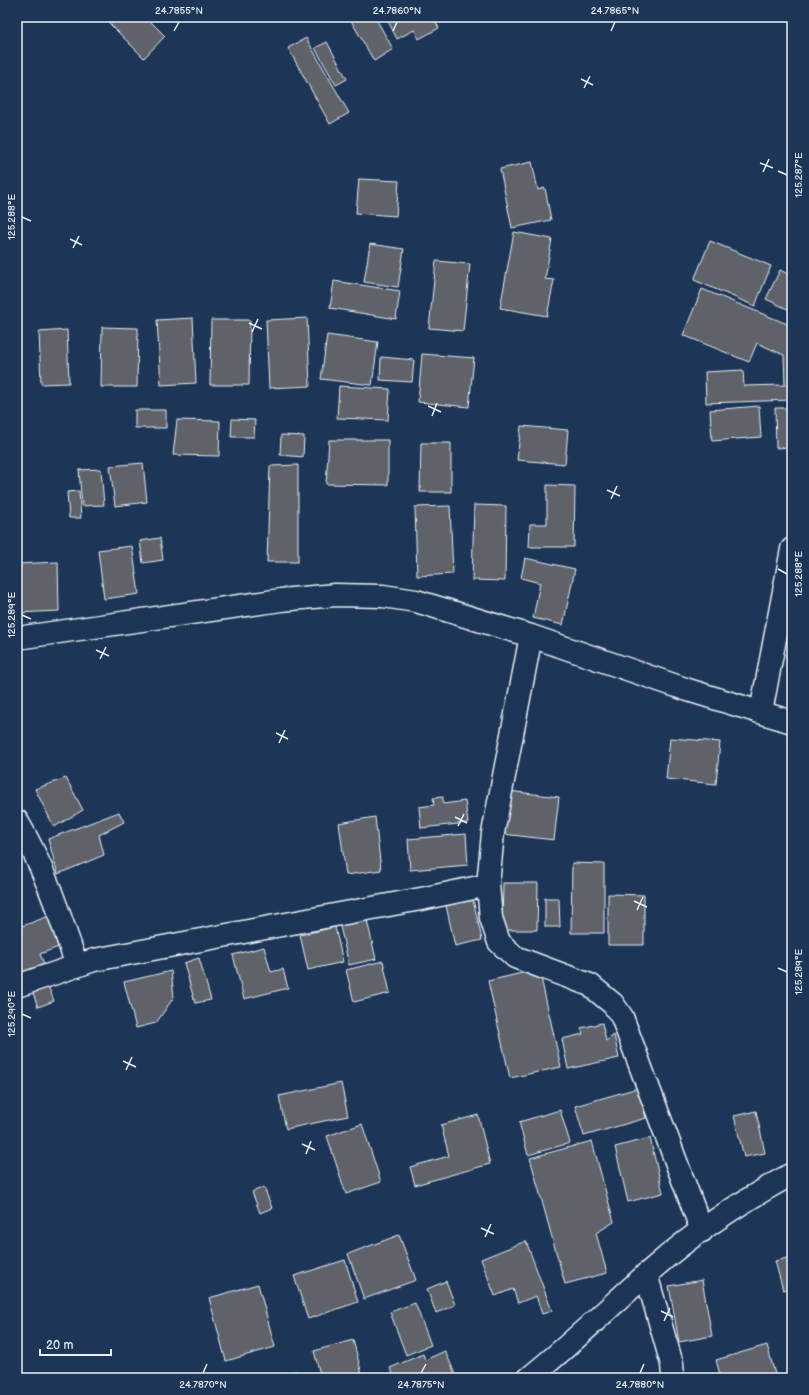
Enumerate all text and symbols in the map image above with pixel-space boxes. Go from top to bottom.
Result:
text: 24.7855°N [155,5,203,17]
text: 24.7860°N [373,5,421,17]
text: 24.7865°N [591,5,639,17]
text: 125.287°E [793,152,805,198]
text: 125.288°E [6,193,18,240]
text: 125.288°E [793,550,805,597]
text: 125.289°E [6,592,18,638]
text: 125.289°E [793,949,805,995]
text: 125.290°E [6,990,18,1037]
scale bar [40,1331,111,1357]
text: 20 m [46,1338,73,1353]
text: 24.7870°N [179,1379,227,1391]
text: 24.7875°N [397,1379,445,1391]
text: 24.7880°N [616,1379,664,1391]

